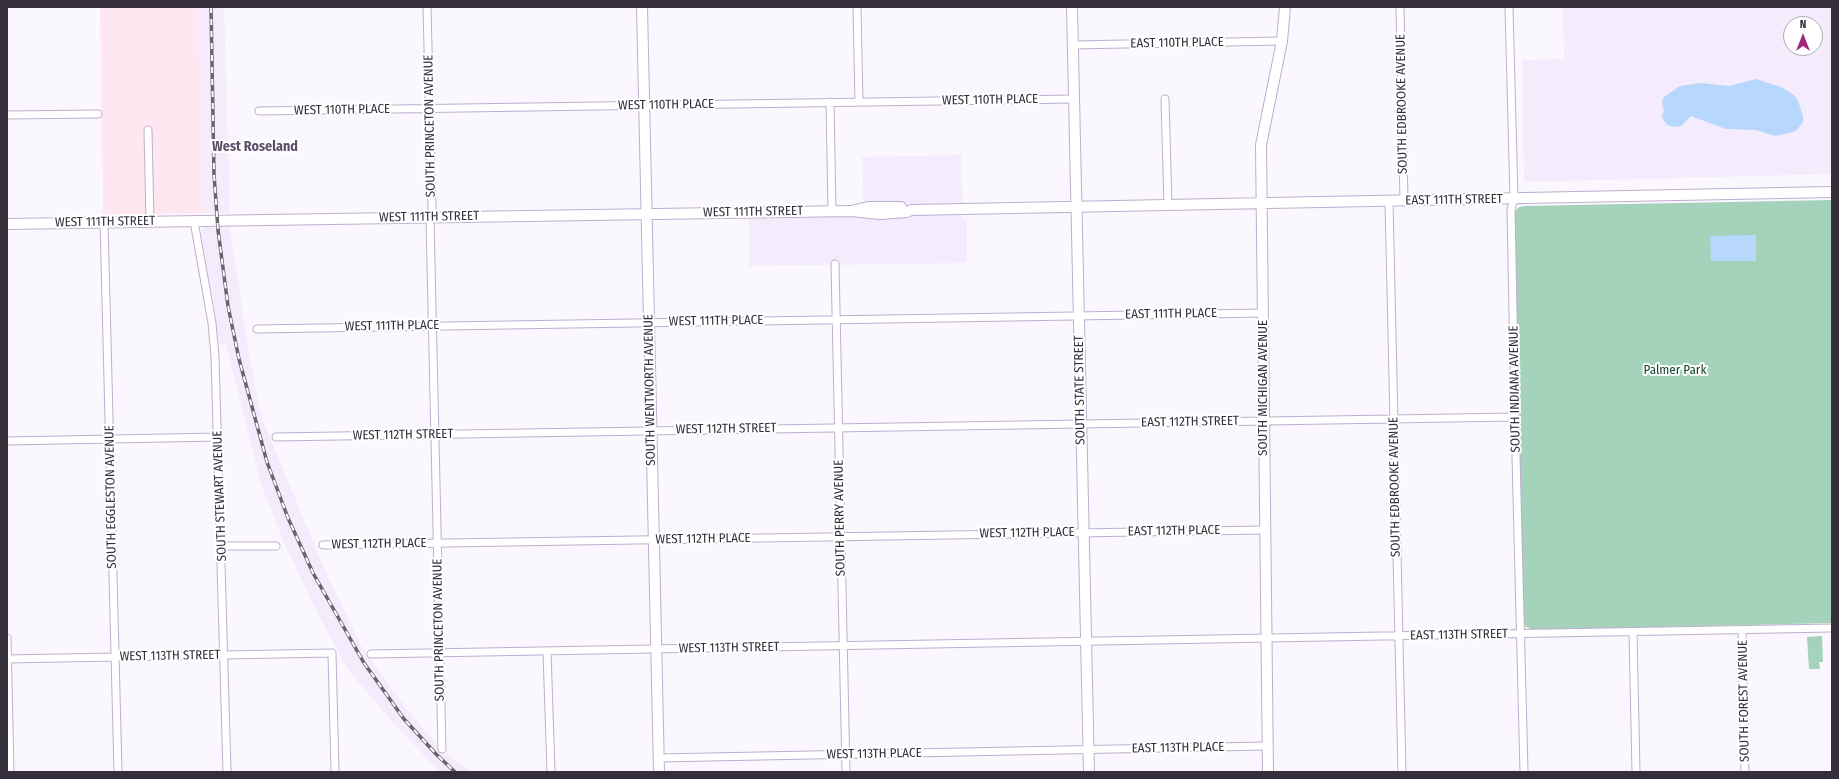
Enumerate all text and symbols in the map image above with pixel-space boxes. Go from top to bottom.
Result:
north arrow [1783,16,1823,56]
text: N [1800,18,1806,31]
street label: EAST 110TH PLACE [1130,34,1224,52]
street label: SOUTH EDBROOKE AVENUE [1393,34,1411,174]
street label: SOUTH PRINCETON AVENUE [421,54,439,198]
street label: WEST 110TH PLACE [942,91,1038,109]
street label: WEST 110TH PLACE [618,96,714,114]
street label: WEST 110TH PLACE [294,101,390,119]
district label: West Roseland [212,139,298,155]
street label: EAST 111TH STREET [1405,191,1503,209]
street label: WEST 111TH STREET [703,203,803,221]
street label: WEST 111TH STREET [379,208,479,226]
street label: WEST 111TH STREET [55,213,155,231]
street label: EAST 111TH PLACE [1125,305,1217,323]
street label: WEST 111TH PLACE [669,312,763,330]
street label: SOUTH WENTWORTH AVENUE [641,314,659,466]
street label: WEST 111TH PLACE [345,317,439,335]
street label: SOUTH MICHIGAN AVENUE [1255,320,1271,456]
street label: SOUTH INDIANA AVENUE [1506,325,1524,453]
street label: SOUTH STATE STREET [1071,335,1089,445]
park label: Palmer Park [1644,362,1706,378]
street label: EAST 112TH STREET [1141,413,1239,431]
street label: SOUTH EDBROOKE AVENUE [1386,417,1404,557]
street label: WEST 112TH STREET [675,420,777,438]
street label: SOUTH EGGLESTON AVENUE [102,425,120,569]
street label: WEST 112TH STREET [352,426,454,444]
street label: SOUTH STEWART AVENUE [210,430,230,562]
street label: SOUTH PERRY AVENUE [831,460,849,576]
street label: EAST 112TH PLACE [1128,522,1220,540]
street label: WEST 112TH PLACE [979,524,1075,542]
street label: WEST 112TH PLACE [655,530,751,548]
street label: WEST 112TH PLACE [331,535,427,553]
street label: SOUTH PRINCETON AVENUE [430,558,448,702]
street label: EAST 113TH STREET [1410,626,1508,644]
street label: WEST 113TH STREET [678,639,780,657]
street label: SOUTH FOREST AVENUE [1735,640,1753,762]
street label: WEST 113TH STREET [119,647,221,665]
street label: EAST 113TH PLACE [1132,739,1224,757]
street label: WEST 113TH PLACE [826,745,922,763]

